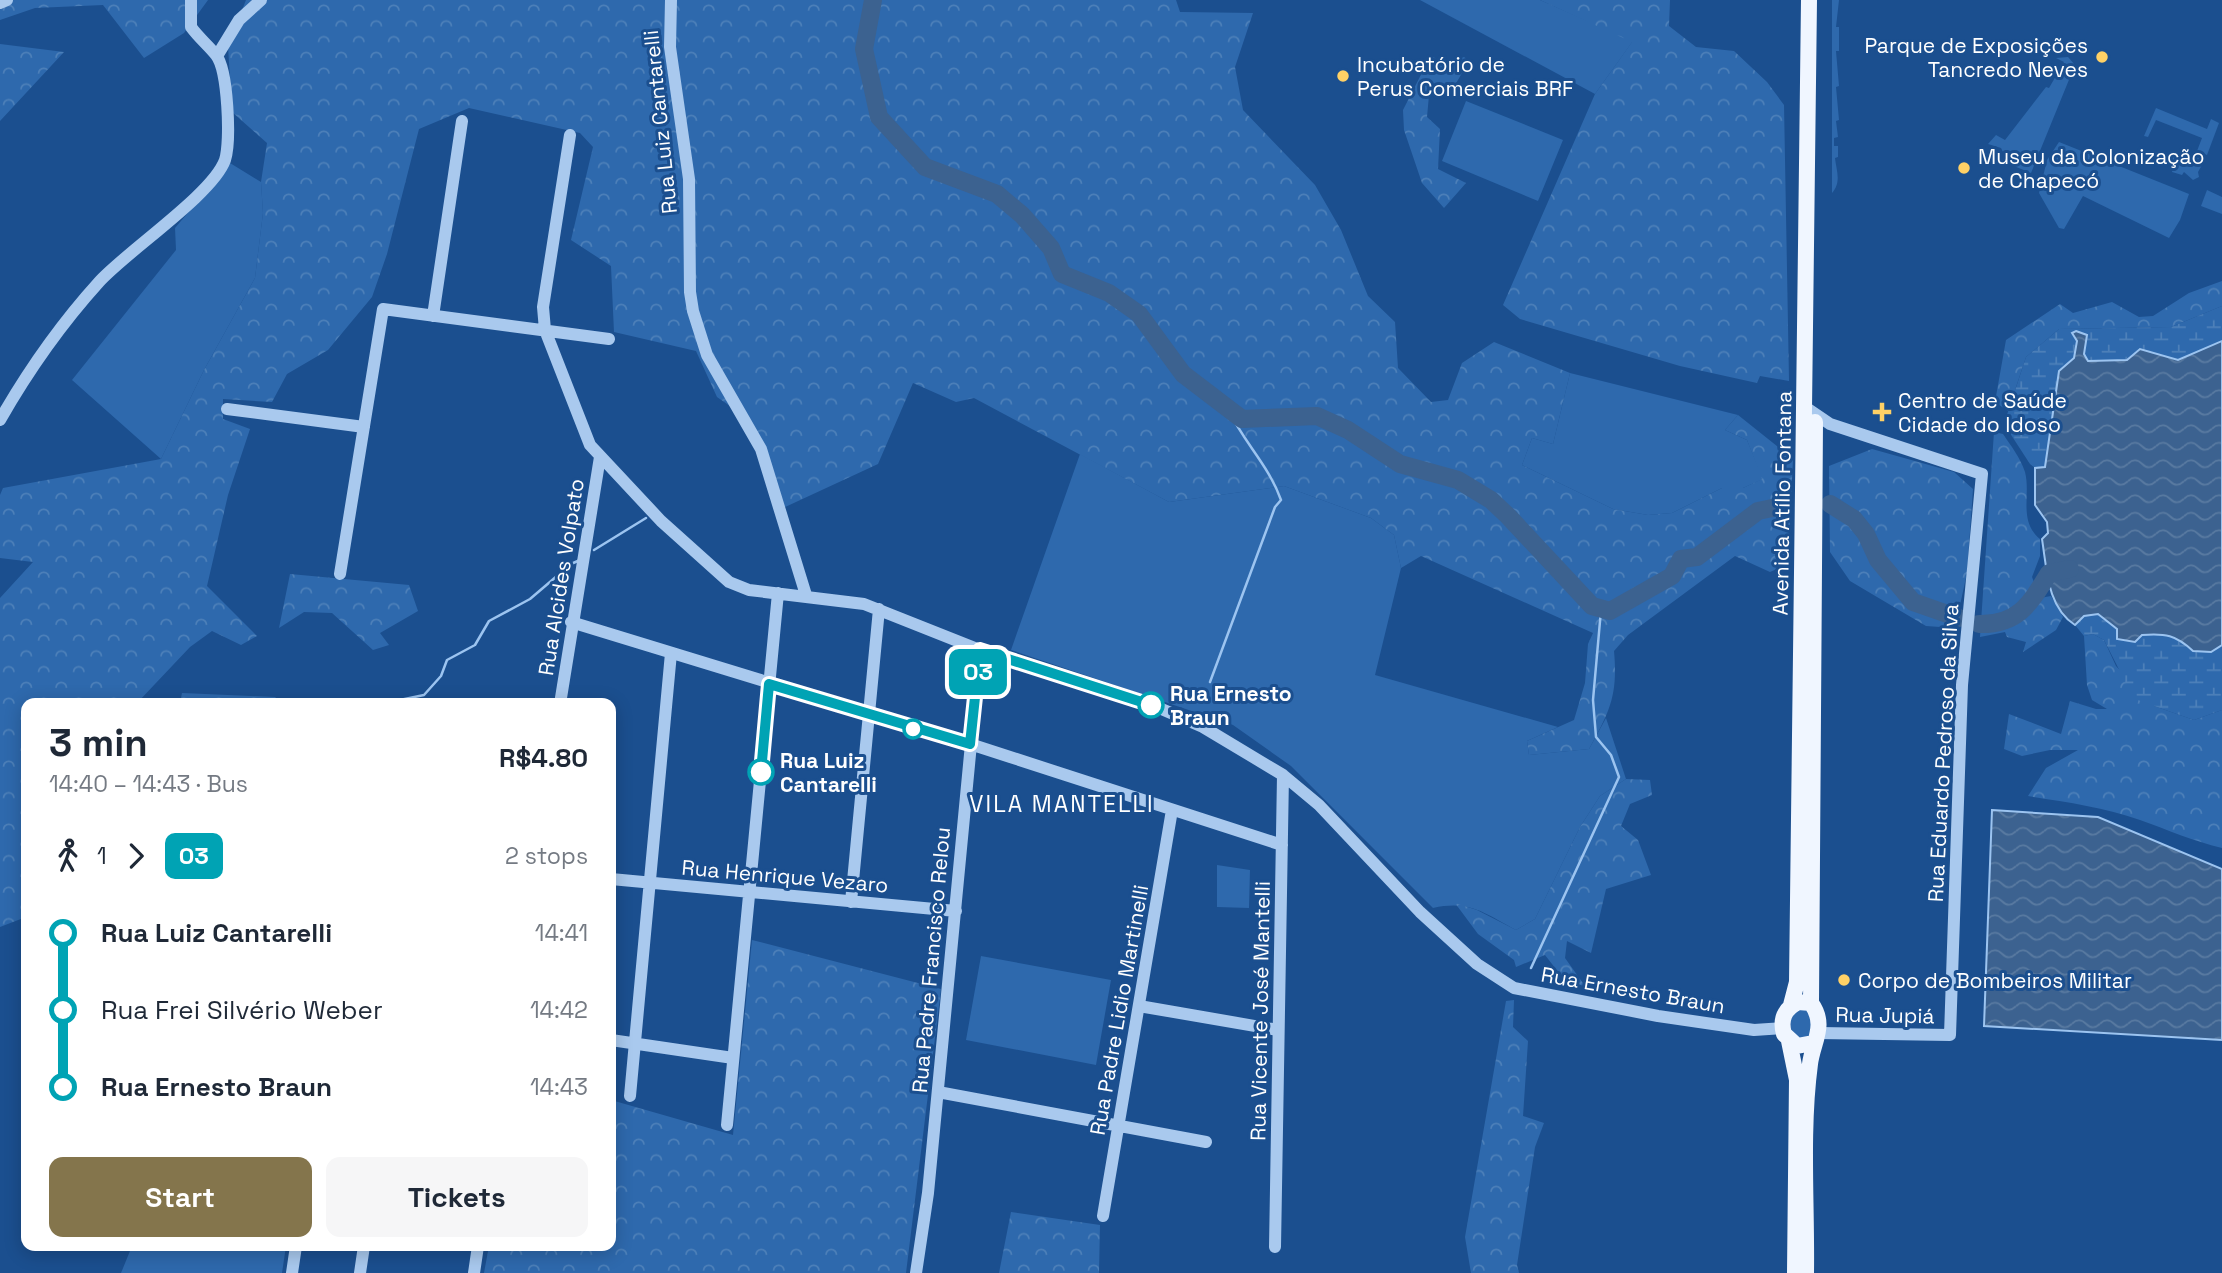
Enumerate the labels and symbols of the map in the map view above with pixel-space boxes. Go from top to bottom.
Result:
street label: Rua Luiz Cantarelli [637,29,683,215]
place label: Parque de Exposições Tancredo Neves [1864,32,2088,83]
marker: Parque de Exposições Tancredo Neves [2094,49,2110,65]
place label: Incubatório de Perus Comerciais BRF [1357,51,1573,102]
marker: Incubatório de Perus Comerciais BRF [1335,68,1351,84]
place label: Museu da Colonização de Chapecó [1978,143,2204,194]
marker: Museu da Colonização de Chapecó [1956,160,1972,176]
place label: Centro de Saúde Cidade do Idoso [1898,387,2067,438]
street label: Avenida Atílio Fontana [1767,390,1797,616]
marker: Centro de Saúde Cidade do Idoso [1872,402,1892,422]
street label: Rua Alcides Volpato [532,477,590,677]
street label: Rua Eduardo Pedroso da Silva [1922,603,1964,903]
line badge: 03 [946,649,1010,695]
place label: Rua Ernesto Braun [1170,680,1292,731]
marker: Rua Ernesto Braun [1138,692,1164,718]
unlabelled marker [903,719,923,739]
place label: Rua Luiz Cantarelli [780,747,877,798]
marker: Rua Luiz Cantarelli [748,759,774,785]
district label: VILA MANTELLI [969,789,1155,819]
street label: Rua Padre Francisco Relou [906,826,956,1094]
street label: Rua Henrique Vezaro [681,854,889,898]
street label: Rua Vicente José Mantelli [1244,881,1276,1141]
street label: Rua Padre Lidio Martinelli [1084,883,1154,1137]
street label: Rua Ernesto Braun [1539,961,1727,1019]
place label: Corpo de Bombeiros Militar [1858,967,2132,994]
marker: Corpo de Bombeiros Militar [1836,972,1852,988]
street label: Rua Jupiá [1835,1001,1935,1029]

